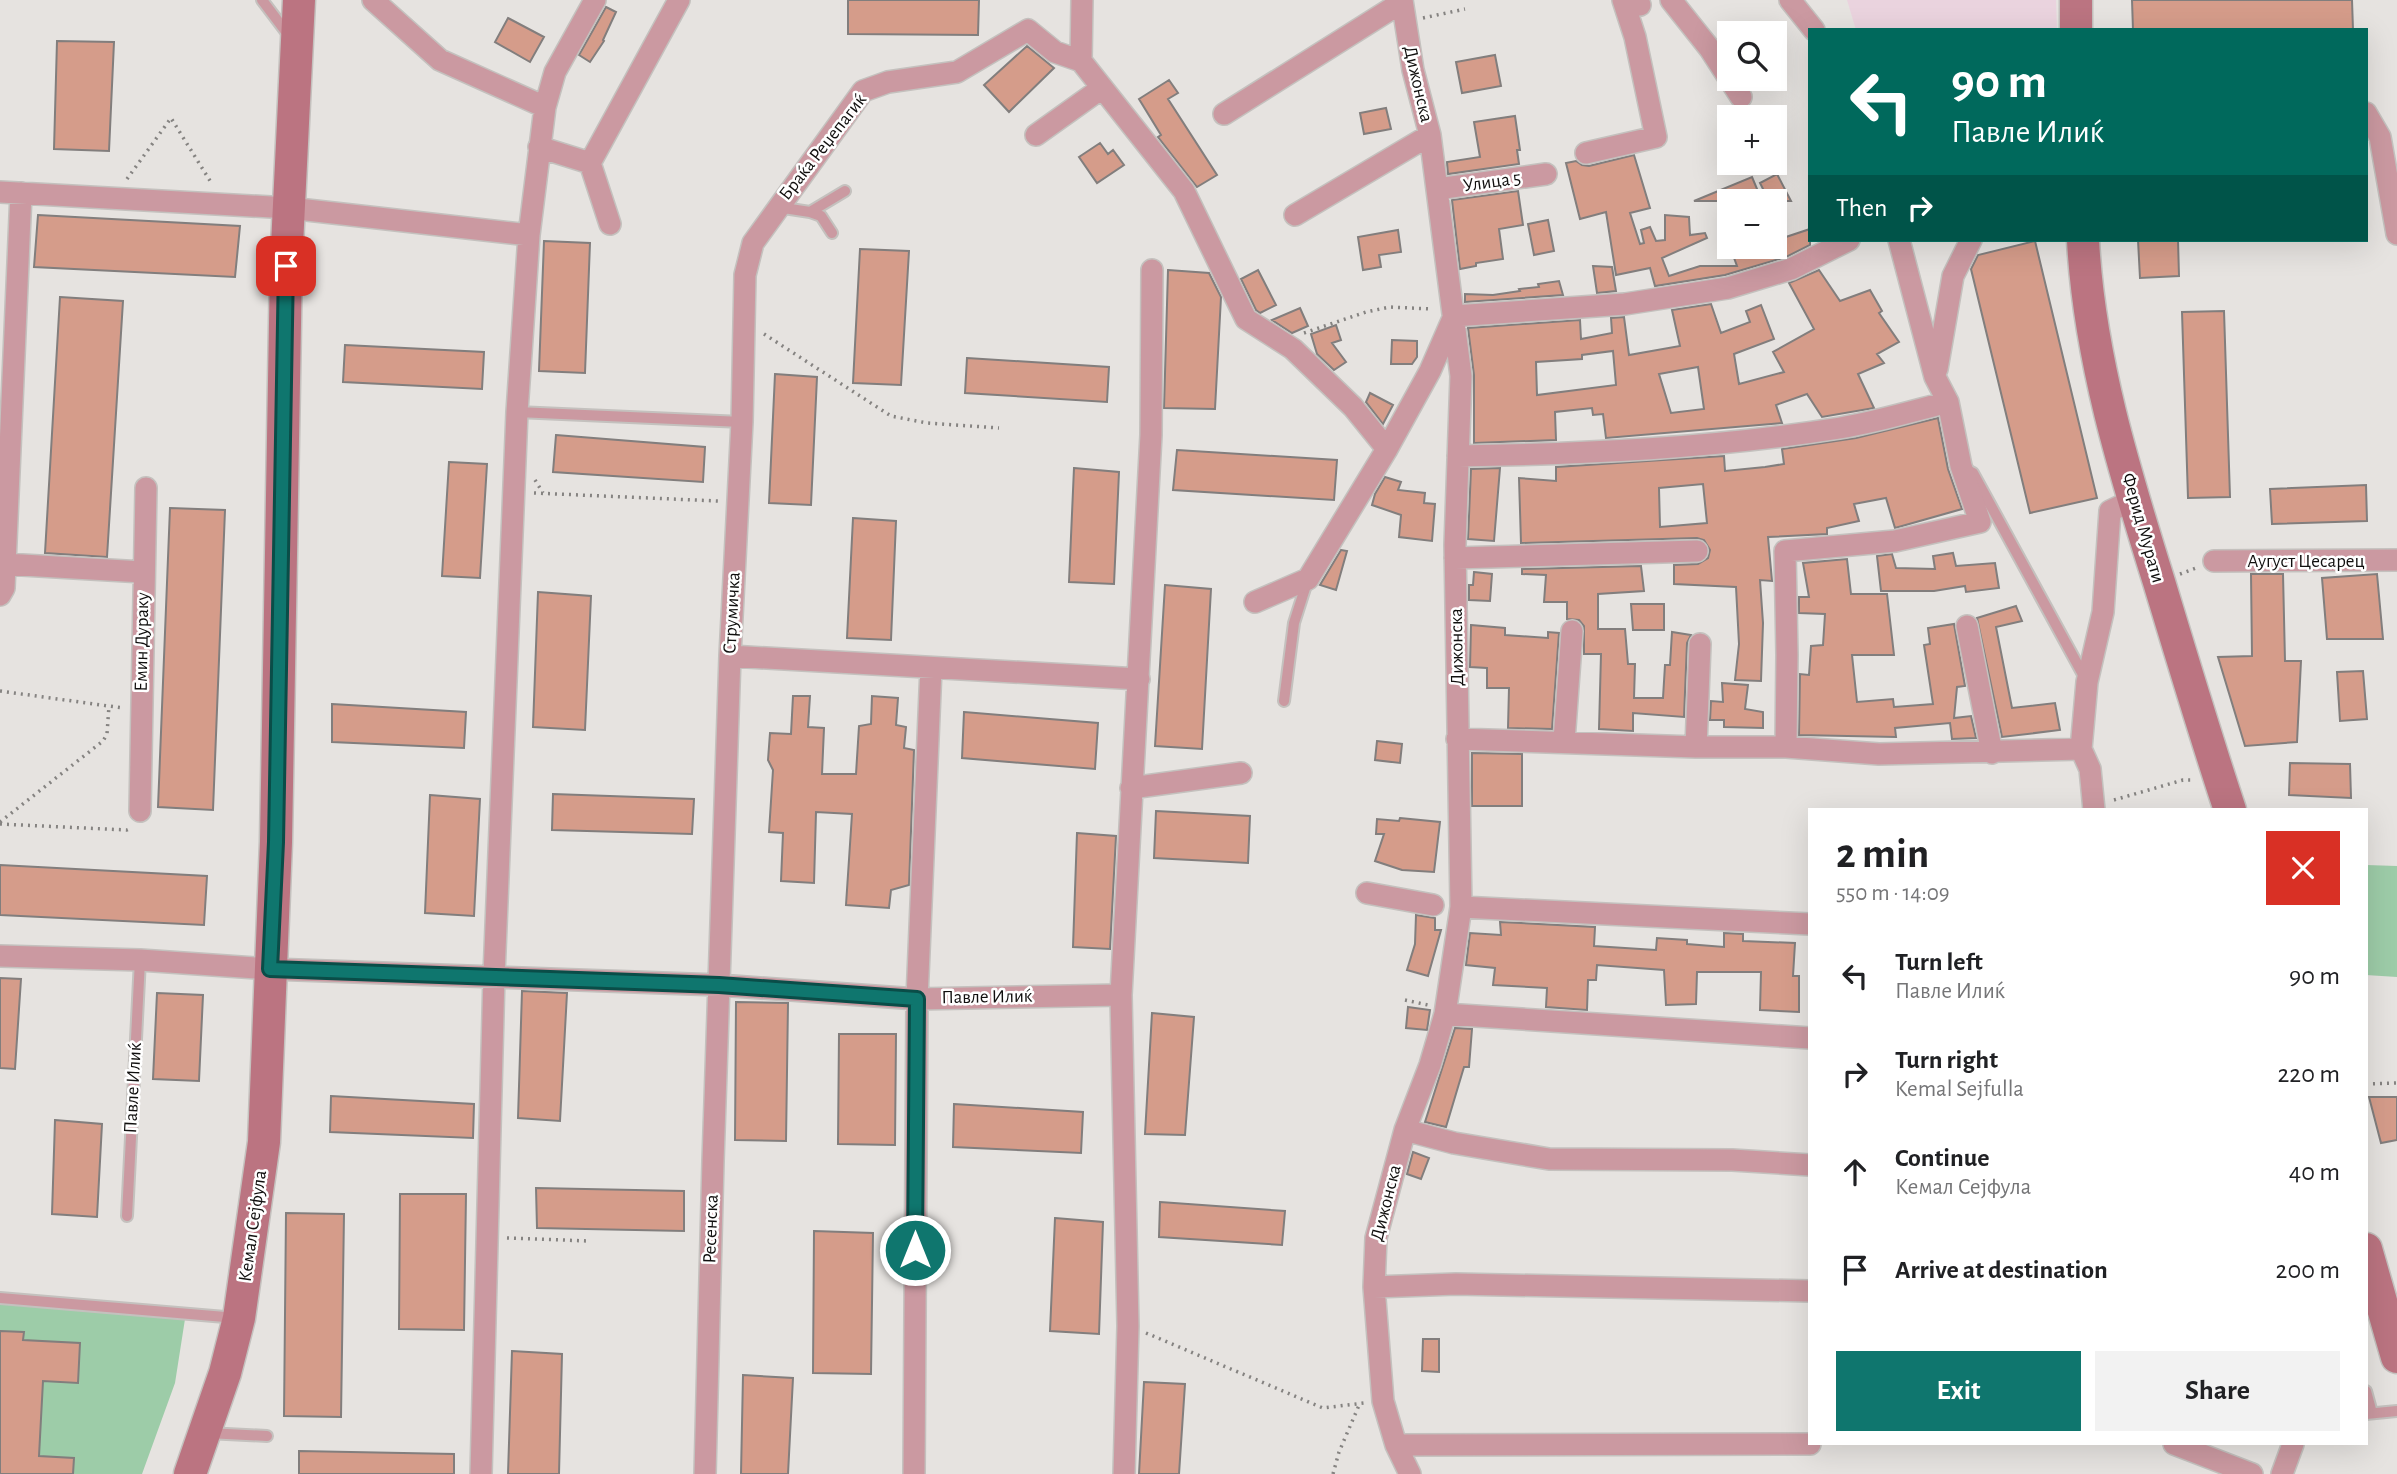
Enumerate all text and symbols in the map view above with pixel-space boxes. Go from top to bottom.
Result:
map controls [1717,21,1787,259]
button: search [1717,21,1787,91]
street label: Дижонска [1400,44,1436,124]
icon: left [1836,56,1927,147]
text: 90 m [1951,58,2047,107]
street label: Браќа Реџепагиќ [776,90,870,204]
button: + [1717,105,1787,175]
text: Павле Илиќ [1951,116,2104,148]
street label: Улица 5 [1462,169,1522,195]
button: − [1717,189,1787,259]
icon: right [1901,189,1939,227]
text: Then [1836,195,1887,221]
pin [256,236,316,296]
icon: arrive [267,247,305,285]
street label: Ферид Мурати [2118,471,2168,585]
street label: Аугуст Цесарец [2247,552,2365,571]
street label: Струмичка [720,571,744,654]
street label: Емин Дураку [132,592,152,692]
street label: Дижонска [1447,608,1467,686]
button: close [2266,831,2340,905]
text: 2 min [1836,833,1929,875]
text: 550 m · 14:09 [1836,882,1950,905]
text: Turn left [1895,949,1983,975]
icon: left [1836,957,1874,995]
text: 90 m [2289,963,2340,989]
text: Павле Илиќ [1895,980,2005,1003]
street label: Павле Илиќ [941,987,1033,1007]
street label: Павле Илиќ [121,1042,145,1134]
text: Turn right [1895,1047,1998,1073]
icon: right [1836,1055,1874,1093]
text: 220 m [2278,1061,2340,1087]
text: Kemal Sejfulla [1895,1078,2024,1101]
text: Continue [1895,1145,1990,1171]
icon: ahead [1836,1153,1874,1191]
text: 40 m [2289,1159,2340,1185]
street label: Дижонска [1367,1163,1405,1243]
street label: Кемал Сејфула [236,1169,270,1283]
text: Кемал Сејфула [1895,1176,2031,1199]
street label: Ресенска [700,1194,722,1264]
position arrow [878,1213,952,1287]
icon: arrive [1836,1251,1874,1289]
text: Arrive at destination [1895,1257,2108,1283]
text: 200 m [2276,1257,2340,1283]
button: Exit [1836,1351,2081,1431]
button: Share [2095,1351,2340,1431]

